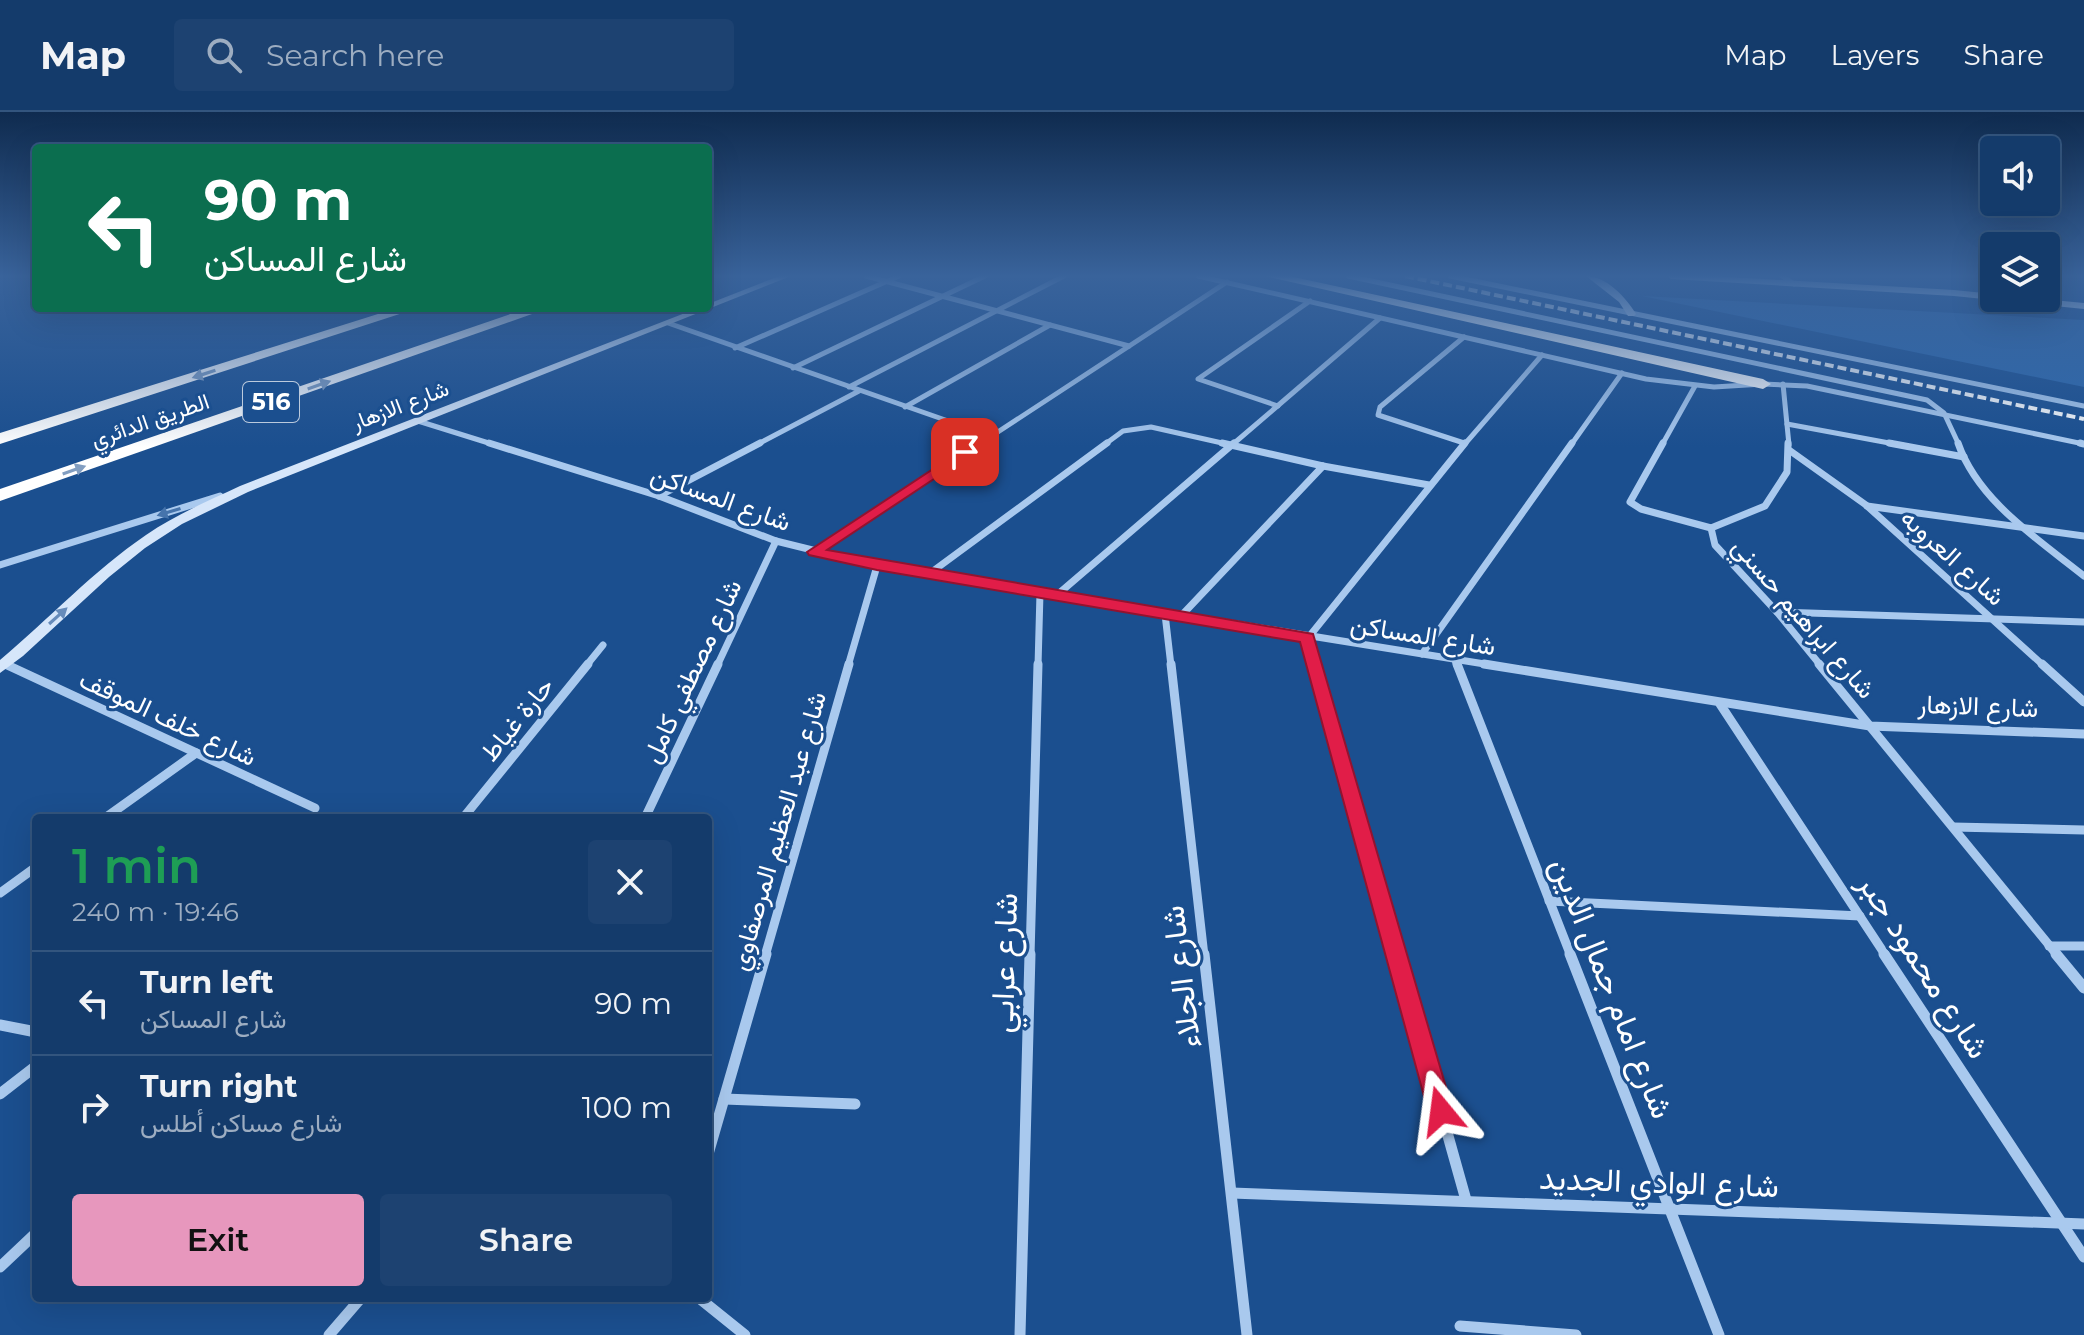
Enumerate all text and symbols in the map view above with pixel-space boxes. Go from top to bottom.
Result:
search box [174,19,734,91]
text: Map [40,32,126,79]
icon: search [202,33,246,77]
text: Search here [266,37,444,74]
text: Map [1724,38,1787,72]
text: Layers [1831,38,1920,72]
text: Share [1964,38,2044,72]
map controls [1980,136,2060,312]
button: sound [1980,136,2060,216]
text: 90 m [204,166,352,234]
icon: left [72,176,176,280]
button: layers [1980,232,2060,312]
text: شارع المساكن [204,236,407,280]
one-way arrow [191,368,215,381]
street label: شارع الازهار [347,375,453,438]
one-way arrow [308,378,332,390]
road number: 516 [243,382,299,422]
street label: الطريق الدائري [87,388,215,458]
pin [931,418,999,486]
icon: arrive [943,430,987,474]
street label: شارع المساكن [646,458,795,540]
one-way arrow [62,463,86,475]
street label: شارع العروبه [1893,502,2012,614]
one-way arrow [157,506,181,519]
street label: شارع ابراهيم حسني [1722,531,1883,708]
street label: شارع مصطفي كامل [635,574,753,770]
one-way arrow [49,607,68,625]
street label: شارع المساكن [1348,608,1498,664]
street label: شارع خلف الموقف [73,663,262,775]
street label: حارة غياط [473,670,561,768]
street label: شارع عبد العظيم المرصفاوي [723,688,838,976]
street label: شارع الازهار [1916,688,2039,726]
text: 1 min [72,837,201,895]
button: close [588,840,672,924]
street label: شارع امام جمال الدين [1540,852,1683,1125]
street label: شارع محمود جبر [1847,865,1999,1067]
street label: شارع عرابي [982,892,1032,1034]
text: 240 m · 19:46 [72,896,239,928]
street label: شارع الجلاء [1152,903,1212,1051]
text: Turn left [140,964,273,1001]
icon: left [72,981,116,1025]
text: 90 m [594,985,672,1022]
text: شارع المساكن [140,1003,287,1035]
text: Turn right [140,1068,297,1105]
position arrow [1399,1069,1483,1153]
icon: right [72,1085,116,1129]
text: 100 m [582,1089,672,1126]
text: شارع مساكن أطلس [140,1107,342,1139]
street label: شارع الوادي الجديد [1538,1158,1780,1212]
button: Exit [72,1194,364,1286]
button: Share [380,1194,672,1286]

